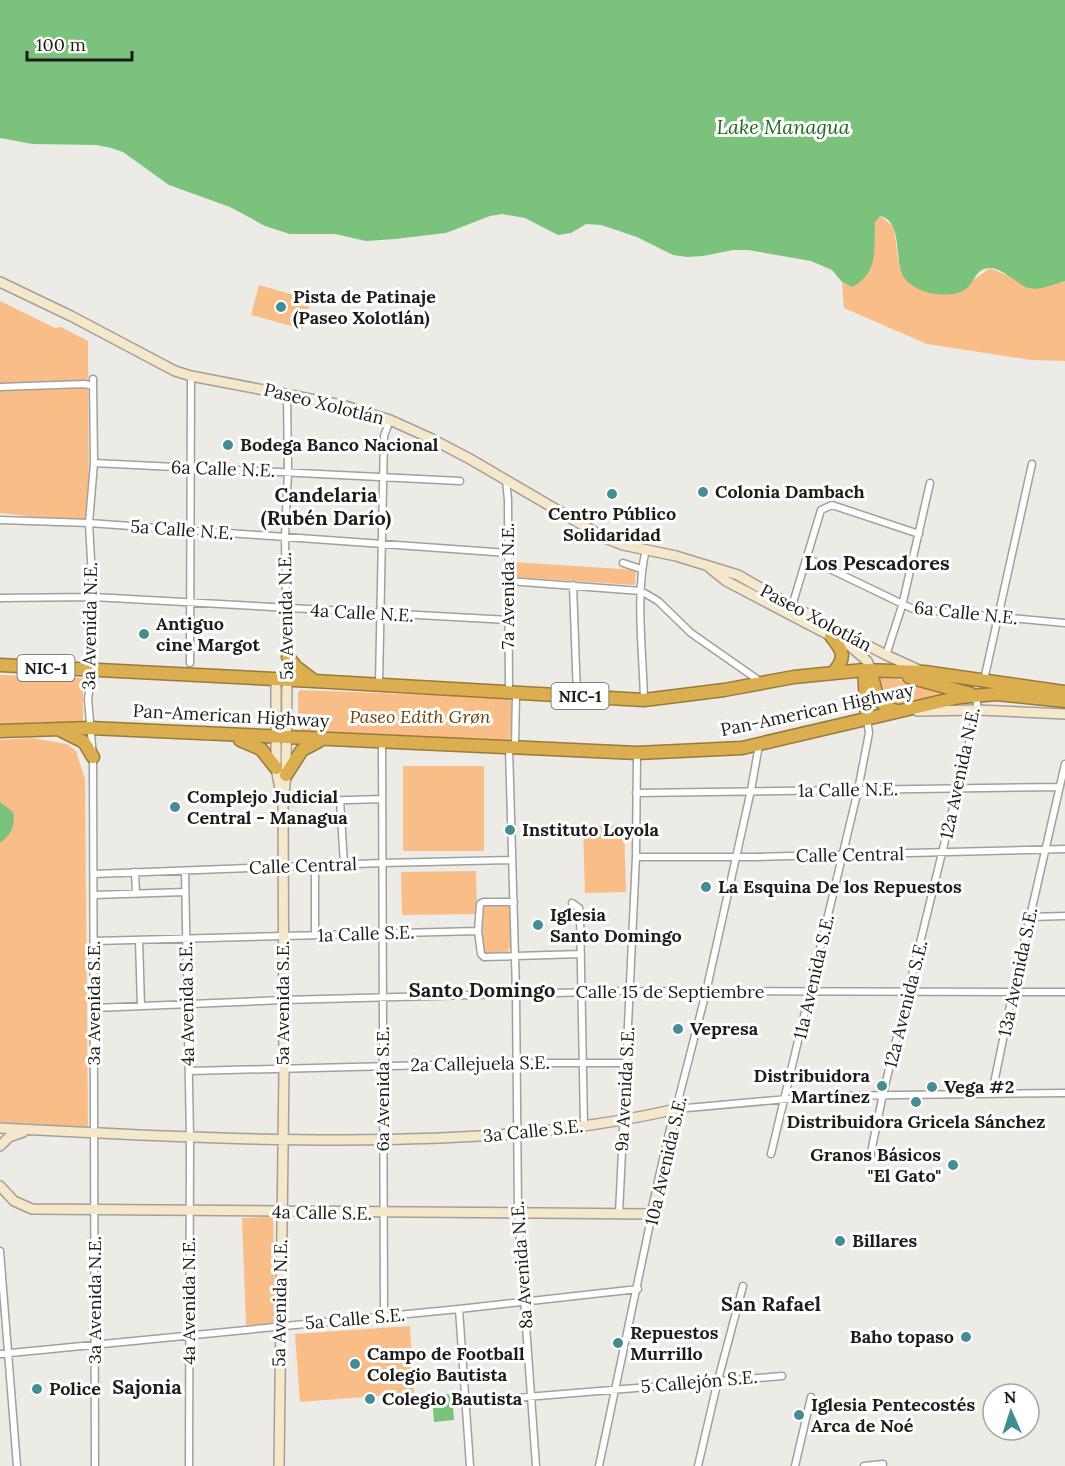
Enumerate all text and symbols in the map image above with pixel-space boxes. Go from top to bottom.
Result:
scale bar [27,24,132,62]
text: 100 m [36,33,86,56]
water label: Lake Managua [716,114,850,139]
place label: Pista de Patinaje (Paseo Xolotlán) [293,285,436,329]
marker: Pista de Patinaje (Paseo Xolotlán) [274,300,288,314]
street label: Paseo Xolotlán [262,377,387,430]
place label: Bodega Banco Nacional [240,433,439,456]
marker: Bodega Banco Nacional [221,438,235,452]
street label: 6a Calle N.E. [171,455,275,482]
place label: Colonia Dambach [715,480,865,503]
district label: Candelaria (Rubén Darío) [261,482,391,531]
marker: Colonia Dambach [696,485,710,499]
marker: Centro Público Solidaridad [605,487,619,501]
place label: Centro Público Solidaridad [548,502,676,546]
street label: 5a Calle N.E. [130,514,234,545]
street label: 7a Avenida N.E. [496,523,519,649]
district label: Los Pescadores [804,550,950,575]
street label: 5a Avenida N.E. [273,552,298,680]
street label: 3a Avenida N.E. [77,562,102,690]
street label: Paseo Xolotlán [757,579,876,657]
street label: 6a Calle N.E. [913,596,1019,629]
street label: 4a Calle N.E. [310,598,414,627]
place label: Antiguo cine Margot [156,612,260,656]
marker: Antiguo cine Margot [137,627,151,641]
road number: NIC-1 [18,655,74,681]
street label: Pan-American Highway [718,678,916,741]
road number: NIC-1 [552,683,608,709]
street label: Pan-American Highway [132,699,330,732]
park label: Paseo Edith Grøn [349,705,491,728]
street label: 12a Avenida N.E. [934,705,985,841]
street label: 1a Calle N.E. [798,777,898,802]
place label: Complejo Judicial Central - Managua [187,785,348,829]
marker: Complejo Judicial Central - Managua [168,800,182,814]
place label: Instituto Loyola [522,818,660,841]
marker: Instituto Loyola [503,823,517,837]
street label: Calle Central [796,842,904,867]
street label: Calle Central [249,852,357,879]
place label: La Esquina De los Repuestos [718,875,962,898]
marker: La Esquina De los Repuestos [699,880,713,894]
place label: Iglesia Santo Domingo [550,903,682,947]
street label: 13a Avenida S.E. [993,905,1042,1039]
street label: 11a Avenida S.E. [788,912,839,1042]
marker: Iglesia Santo Domingo [531,918,545,932]
street label: 1a Calle S.E. [317,920,415,947]
street label: 12a Avenida S.E. [879,938,933,1070]
street label: 3a Avenida S.E. [82,941,105,1065]
street label: 5a Avenida S.E. [271,941,294,1065]
street label: 4a Avenida S.E. [174,942,199,1066]
district label: Santo Domingo [409,977,555,1002]
street label: Calle 15 de Septiembre [576,980,765,1003]
place label: Vepresa [690,1017,759,1040]
marker: Vepresa [671,1022,685,1036]
street label: 6a Avenida S.E. [371,1026,394,1152]
street label: 9a Avenida S.E. [610,1026,639,1152]
street label: 2a Callejuela S.E. [410,1051,550,1076]
place label: Distribuidora Martínez [754,1064,871,1108]
place label: Vega #2 [944,1075,1014,1098]
marker: Distribuidora Martínez [875,1079,889,1093]
marker: Vega #2 [925,1080,939,1094]
street label: 10a Avenida S.E. [639,1094,692,1228]
marker: Distribuidora Gricela Sánchez [909,1095,923,1109]
place label: Distribuidora Gricela Sánchez [786,1110,1046,1133]
street label: 3a Calle S.E. [482,1114,584,1147]
place label: Granos Básicos "El Gato" [810,1143,941,1187]
marker: Granos Básicos "El Gato" [946,1158,960,1172]
street label: 4a Calle S.E. [272,1200,372,1225]
street label: 8a Avenida N.E. [506,1200,537,1330]
place label: Billares [852,1229,917,1252]
marker: Billares [833,1234,847,1248]
street label: 3a Avenida N.E. [83,1236,106,1364]
street label: 4a Avenida N.E. [177,1237,200,1365]
street label: 5a Avenida N.E. [267,1239,292,1367]
district label: San Rafael [721,1291,821,1316]
street label: 5a Calle S.E. [304,1303,406,1334]
place label: Repuestos Murrillo [630,1321,719,1365]
place label: Baho topaso [850,1325,954,1348]
marker: Baho topaso [959,1330,973,1344]
marker: Repuestos Murrillo [611,1336,625,1350]
place label: Campo de Football Colegio Bautista [367,1342,525,1386]
marker: Campo de Football Colegio Bautista [348,1357,362,1371]
street label: 5 Callejón S.E. [640,1365,758,1398]
district label: Sajonia [112,1374,182,1399]
place label: Police [49,1377,101,1400]
marker: Police [30,1382,44,1396]
north arrow [981,1382,1041,1442]
place label: Colegio Bautista [382,1387,523,1410]
text: N [1004,1387,1017,1407]
marker: Colegio Bautista [363,1392,377,1406]
place label: Iglesia Pentecostés Arca de Noé [811,1393,975,1437]
marker: Iglesia Pentecostés Arca de Noé [792,1408,806,1422]

